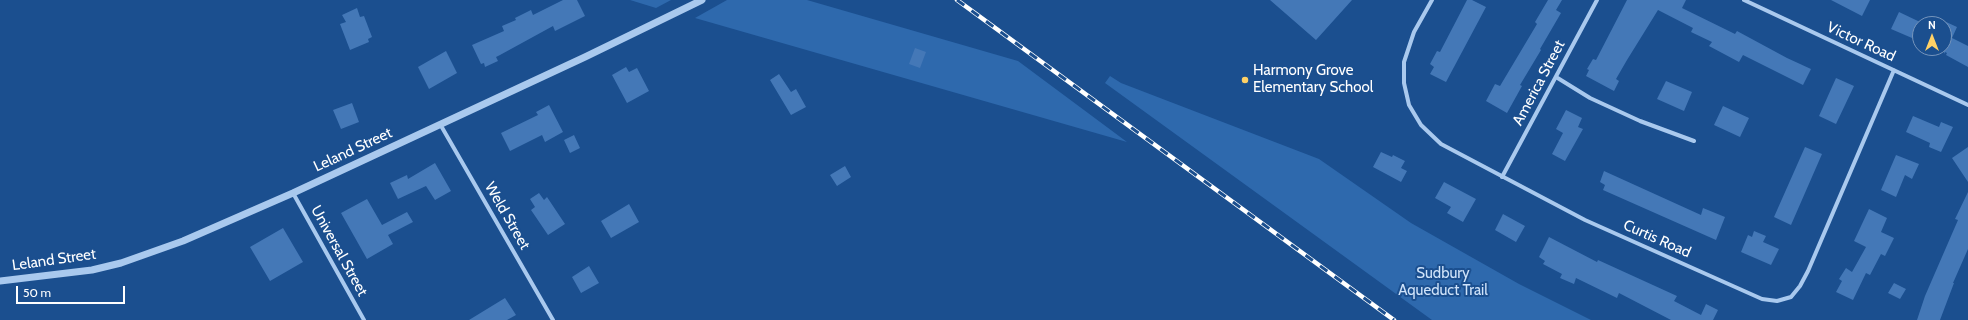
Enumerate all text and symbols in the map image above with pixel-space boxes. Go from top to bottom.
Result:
north arrow [1912,16,1952,56]
street label: Victor Road [1824,18,1898,66]
text: N [1928,18,1936,32]
street label: America Street [1509,37,1569,129]
place label: Harmony Grove Elementary School [1253,62,1373,97]
marker: Harmony Grove Elementary School [1240,75,1250,85]
street label: Leland Street [311,124,395,176]
street label: Weld Street [480,179,534,253]
street label: Universal Street [307,203,371,299]
street label: Curtis Road [1620,216,1694,262]
street label: Leland Street [11,245,97,275]
park label: Sudbury Aqueduct Trail [1398,265,1488,300]
scale bar [18,278,127,304]
text: 50 m [23,285,51,300]

